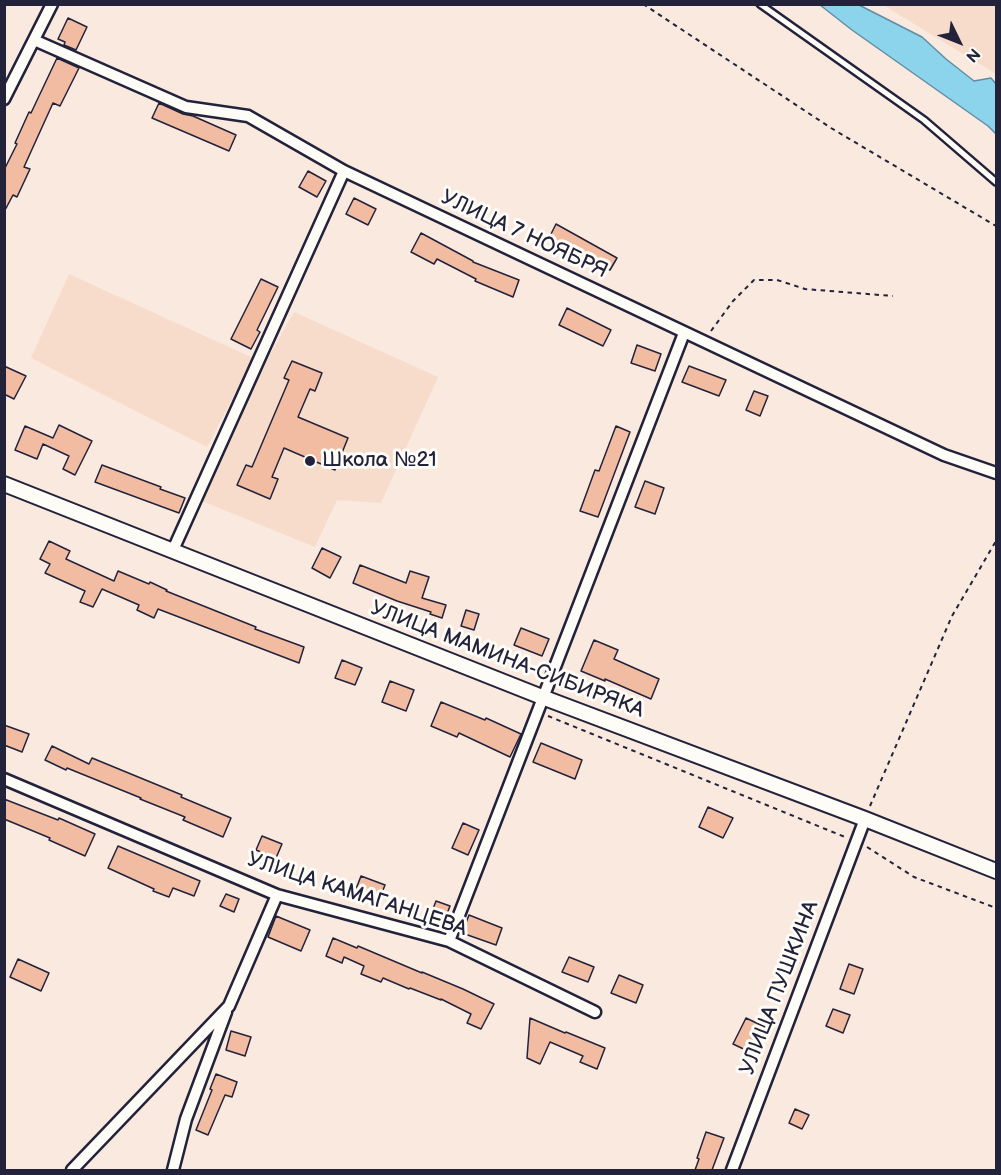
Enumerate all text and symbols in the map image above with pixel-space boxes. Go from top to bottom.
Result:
north arrow [929,12,989,72]
text: N [961,44,984,65]
street label: УЛИЦА 7 НОЯБРЯ [437,185,611,285]
place label: Школа №21 [322,448,437,474]
marker: Школа №21 [303,454,317,468]
street label: УЛИЦА МАМИНА-СИБИРЯКА [367,596,647,724]
street label: УЛИЦА КАМАГАНЦЕВА [244,848,470,942]
street label: УЛИЦА ПУШКИНА [735,897,825,1079]

